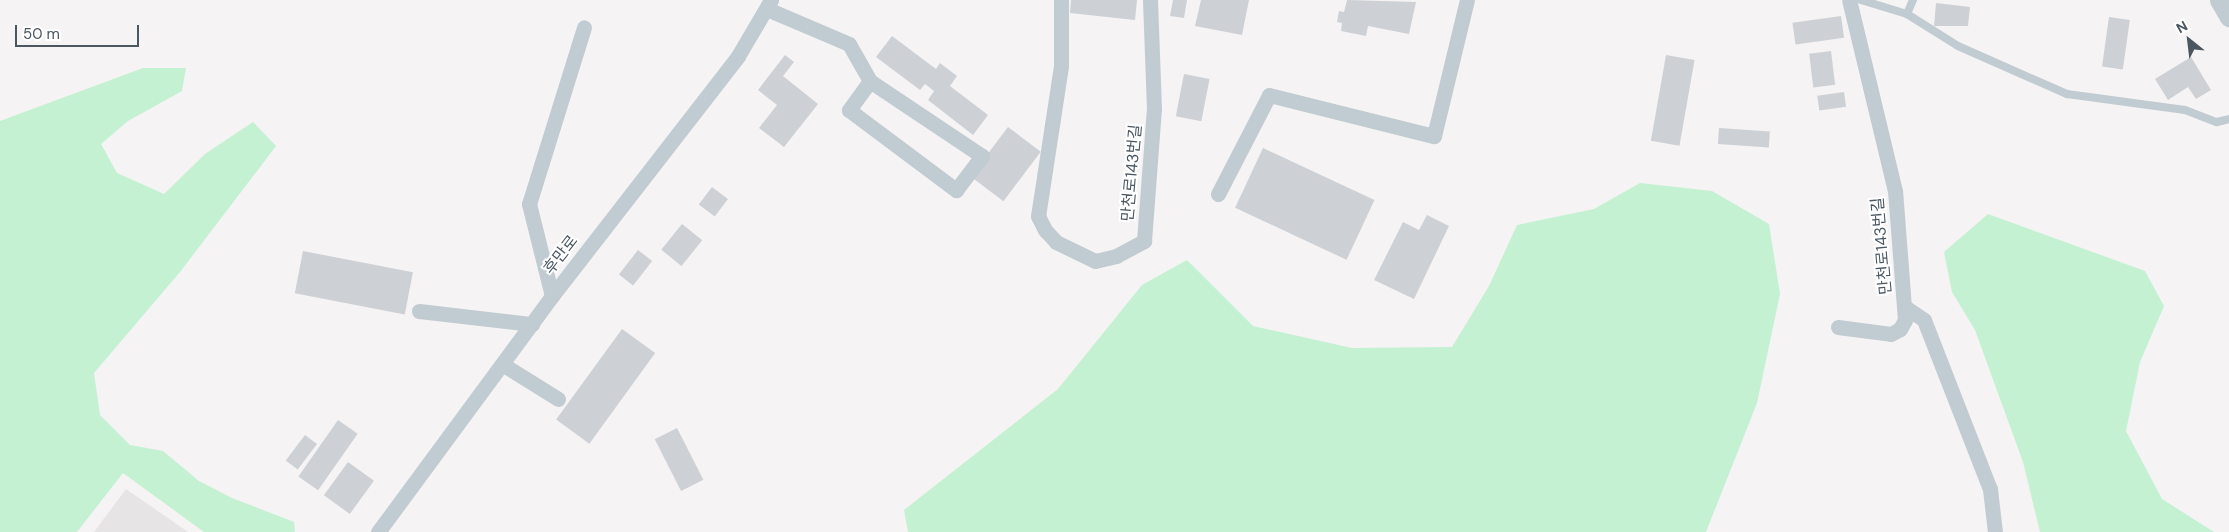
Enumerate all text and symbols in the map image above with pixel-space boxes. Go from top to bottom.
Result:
scale bar [18,15,141,47]
north arrow [2164,15,2214,65]
text: N [2173,17,2191,37]
text: 50 m [23,24,60,44]
street label: 만천로143번길 [1118,123,1146,223]
street label: 만천로143번길 [1868,196,1896,296]
street label: 후만로 [540,232,582,278]

